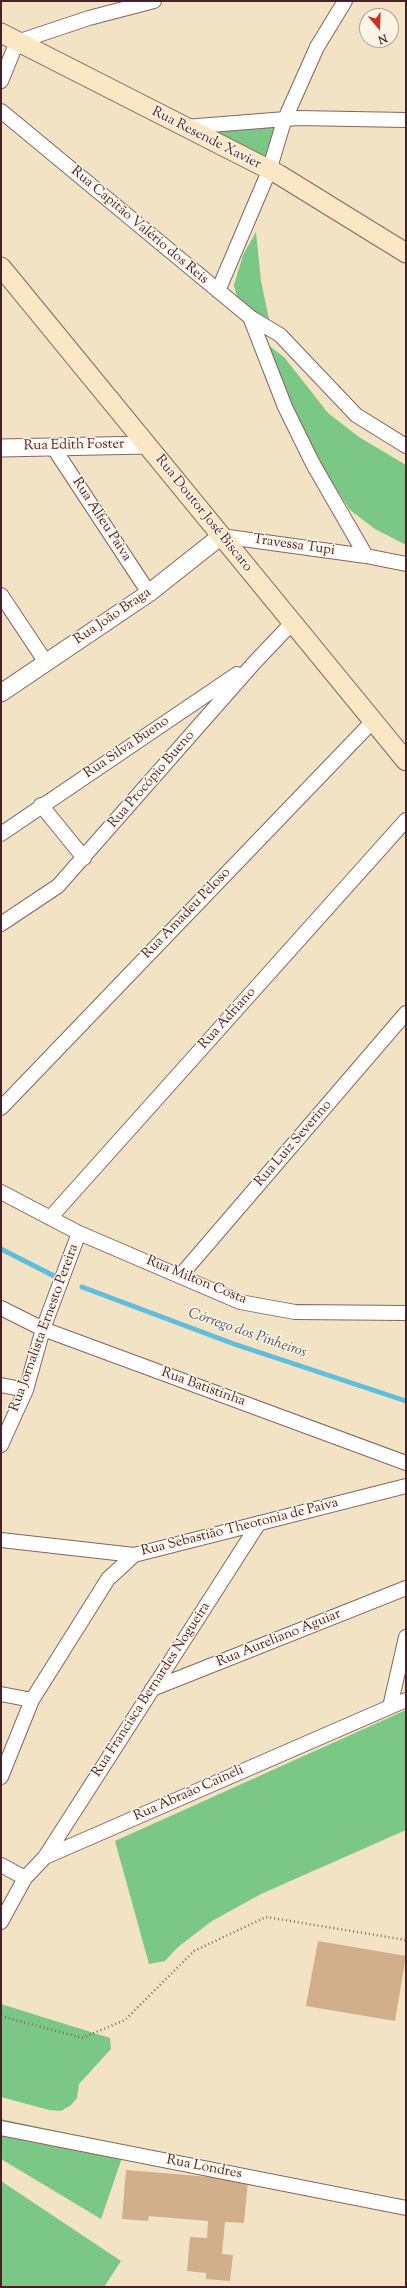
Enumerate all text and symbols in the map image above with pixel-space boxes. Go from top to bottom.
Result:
north arrow [359,8,399,48]
text: N [376,29,389,47]
street label: Rua Resende Xavier [148,104,264,174]
street label: Rua Capitão Valério dos Reis [67,163,211,289]
street label: Rua Edith Foster [24,437,124,455]
street label: Rua Doutor José Biscaro [151,452,255,576]
street label: Rua Alfeu Paiva [68,475,134,565]
street label: Travessa Tupi [252,532,336,560]
street label: Rua João Braga [71,585,155,649]
street label: Rua Silva Bueno [81,713,173,783]
street label: Rua Procópio Bueno [105,728,199,832]
street label: Rua Amadeu Peloso [139,865,235,963]
street label: Rua Adriano [196,985,260,1053]
street label: Rua Luiz Severino [252,1097,336,1191]
street label: Rua Jornalista Ernesto Pereira [7,1242,83,1414]
street label: Rua Milton Costa [143,1253,249,1309]
water label: Córrego dos Pinheiros [185,1305,309,1363]
street label: Rua Batistinha [159,1365,247,1411]
street label: Rua Sebastião Theotonia de Paiva [140,1495,340,1561]
street label: Rua Francisca Bernardes Nogueira [89,1599,215,1781]
street label: Rua Aureliano Aguiar [214,1606,344,1672]
street label: Rua Abraão Caineli [131,1762,247,1826]
street label: Rua Londres [165,2152,243,2184]

